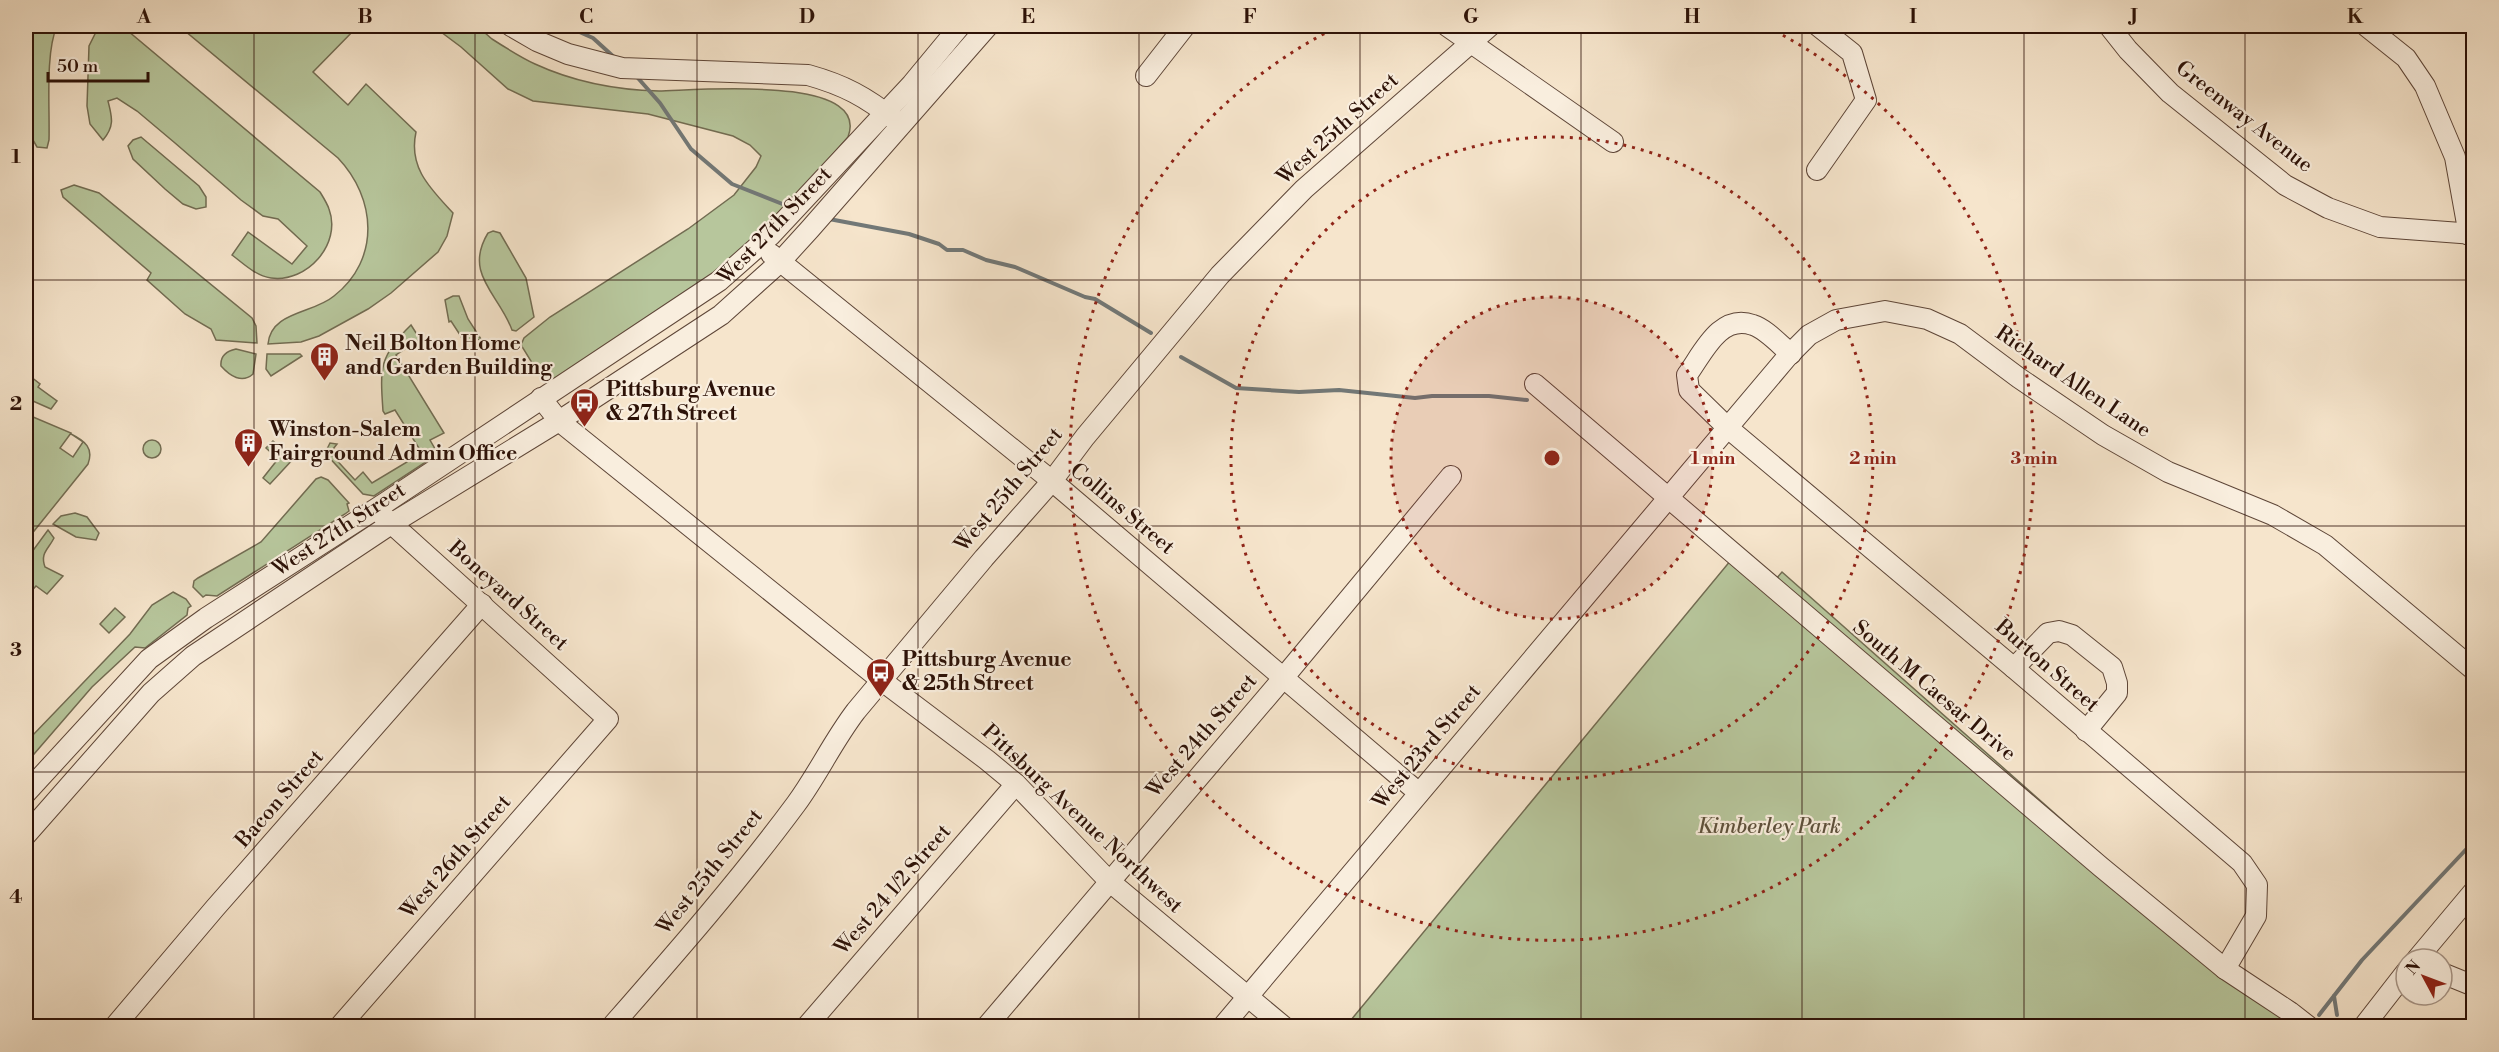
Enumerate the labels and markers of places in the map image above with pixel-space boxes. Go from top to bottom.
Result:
place label: Neil Bolton Home and Garden Building [345,331,553,381]
building icon: Neil Bolton Home and Garden Building [308,340,340,382]
place label: Pittsburg Avenue & 27th Street [606,377,776,427]
bus stop icon: Pittsburg Avenue & 27th Street [569,386,601,428]
place label: Winston-Salem Fairground Admin Office [268,417,517,467]
building icon: Winston-Salem Fairground Admin Office [232,426,264,468]
centre of rings [1542,448,1562,468]
place label: Pittsburg Avenue & 25th Street [902,647,1072,697]
bus stop icon: Pittsburg Avenue & 25th Street [865,656,897,698]

